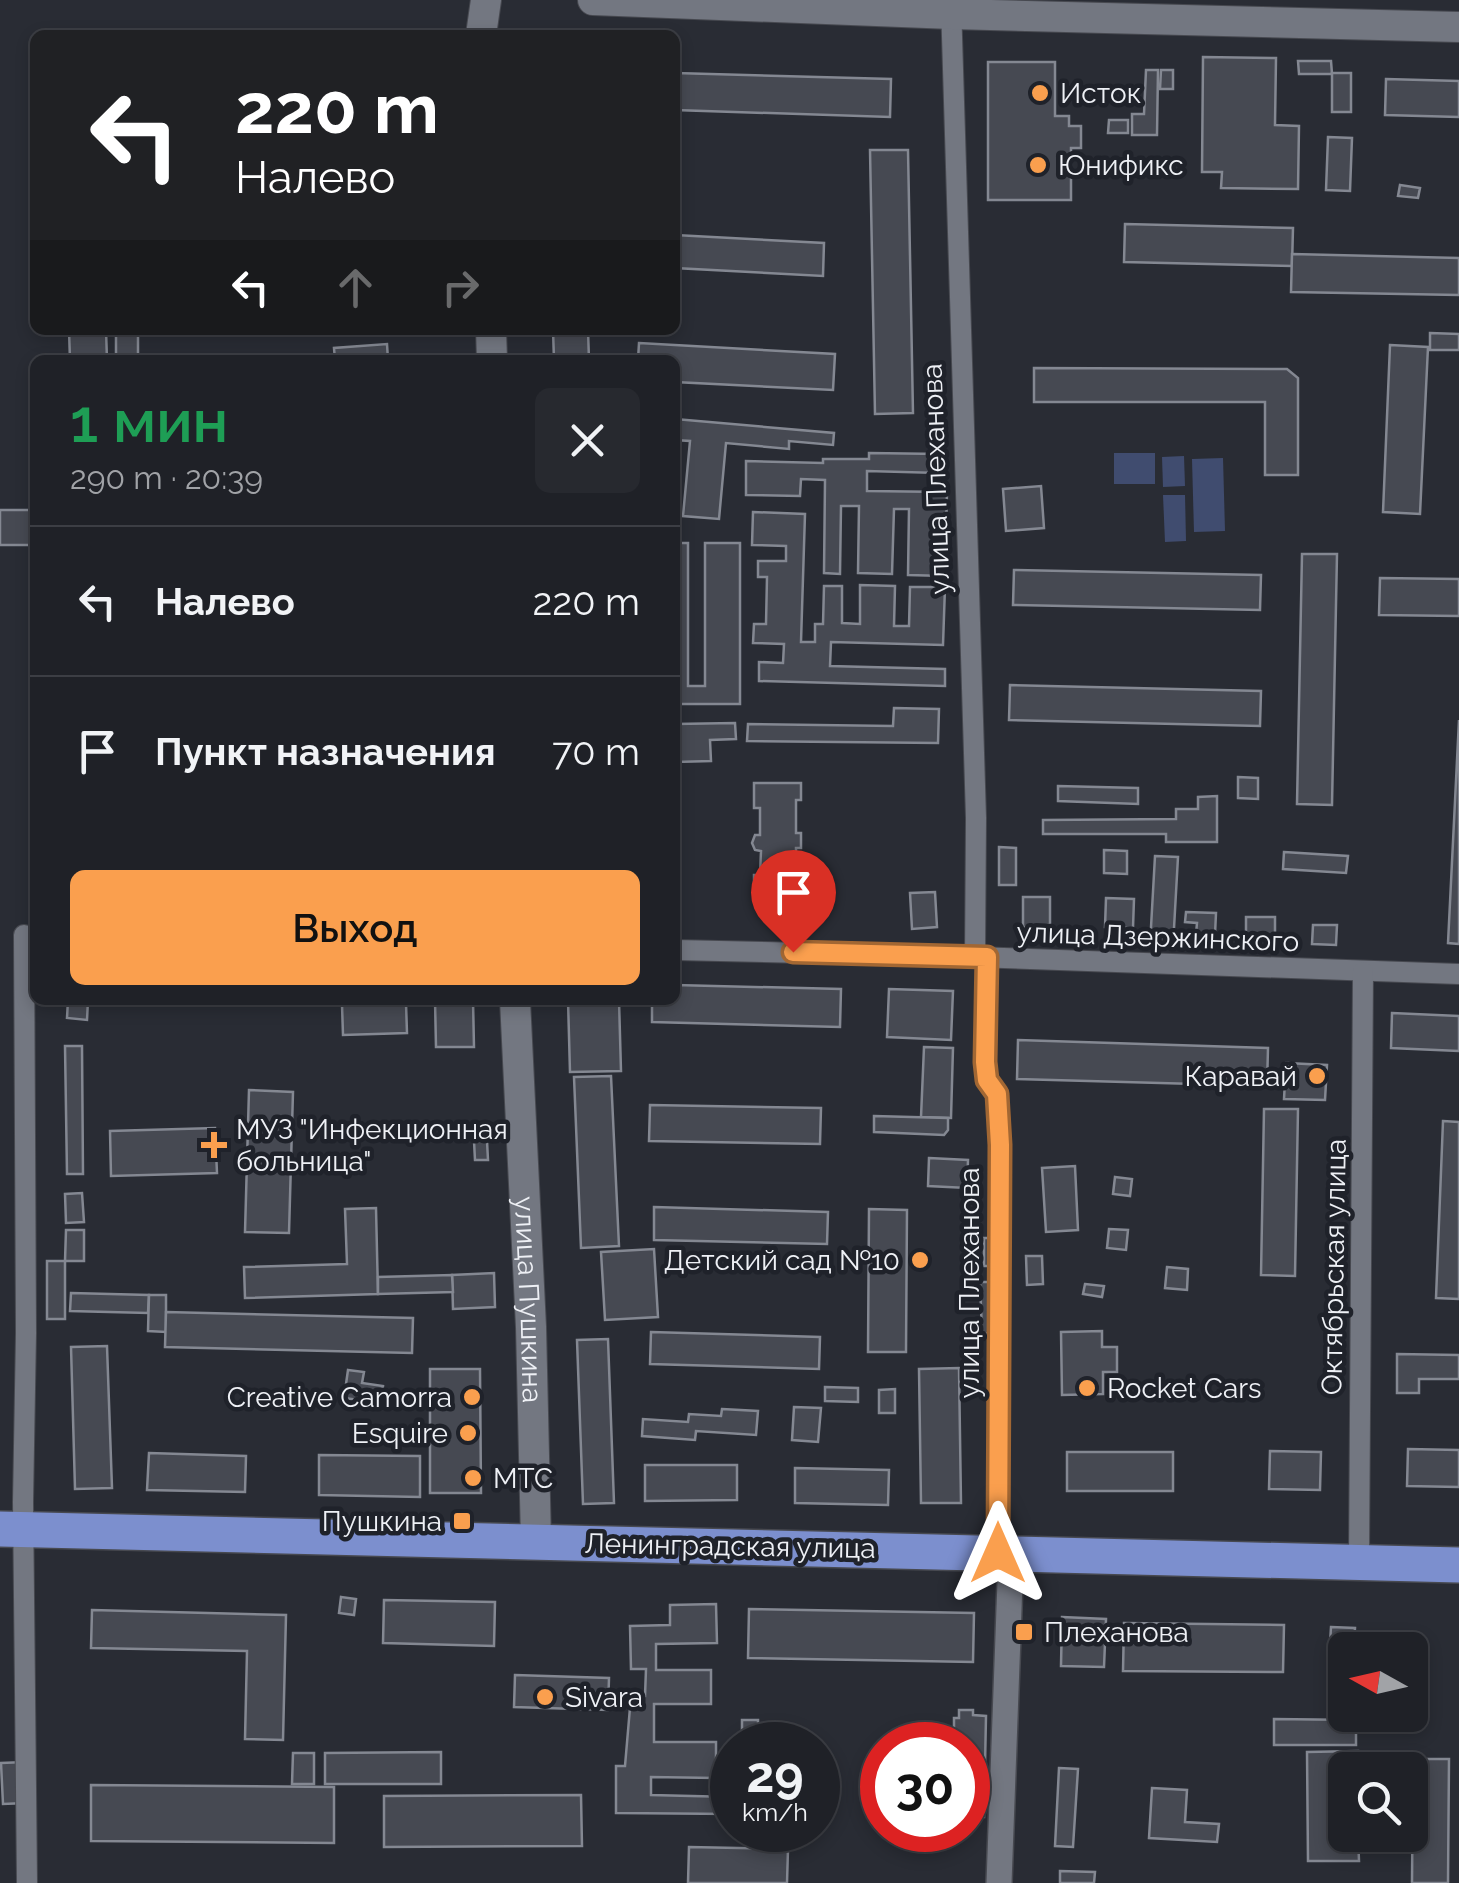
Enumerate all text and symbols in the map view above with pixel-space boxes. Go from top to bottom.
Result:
text: 220 m [235,67,439,149]
icon: left [70,70,200,200]
place label: Исток [1060,77,1141,110]
marker: Исток [1029,82,1051,104]
place label: Юнификс [1058,149,1184,182]
text: Налево [235,151,395,204]
marker: Юнификс [1027,154,1049,176]
icon: left [223,260,278,315]
icon: ahead [328,260,383,315]
icon: right [433,260,488,315]
street label: улица Плеханова [915,363,957,595]
text: 1 мин [70,386,228,456]
button: close [535,388,640,493]
text: 290 m · 20:39 [70,459,263,496]
icon: left [70,574,125,629]
text: Налево [155,579,295,624]
text: 220 m [533,579,640,624]
icon: arrive [70,724,125,779]
text: Пункт назначения [155,729,496,774]
text: 70 m [552,729,640,774]
pin [751,850,836,953]
icon: arrive [766,865,821,920]
button: Выход [70,870,640,985]
street label: улица Дзержинского [1016,916,1300,958]
place label: Каравай [1185,1060,1297,1093]
marker: Каравай [1306,1065,1328,1087]
place label: МУЗ "Инфекционная больница" [236,1113,508,1178]
marker: МУЗ "Инфекционная больница" [201,1132,227,1158]
street label: Октябрьская улица [1315,1139,1353,1395]
street label: улица Плеханова [953,1167,986,1399]
street label: улица Пушкина [508,1196,549,1403]
place label: Детский сад №10 [664,1244,900,1277]
marker: Детский сад №10 [909,1249,931,1271]
place label: Rocket Cars [1107,1372,1262,1405]
marker: Rocket Cars [1076,1377,1098,1399]
place label: Creative Camorra [227,1381,452,1414]
marker: Creative Camorra [461,1386,483,1408]
place label: Esquire [352,1417,448,1450]
marker: Esquire [457,1422,479,1444]
place label: МТС [493,1462,553,1495]
marker: МТС [462,1467,484,1489]
position arrow [946,1501,1050,1605]
place label: Пушкина [322,1505,442,1538]
marker: Пушкина [451,1510,473,1532]
street label: Ленинградская улица [584,1527,876,1565]
place label: Плеханова [1044,1616,1189,1649]
marker: Плеханова [1013,1621,1035,1643]
north arrow [1328,1632,1428,1732]
map controls [1328,1632,1428,1852]
place label: Sivara [565,1681,643,1714]
marker: Sivara [534,1686,556,1708]
speed limit sign: 30 [860,1722,990,1852]
text: 29 [746,1745,804,1804]
button: search [1328,1752,1428,1852]
text: km/h [742,1797,808,1827]

